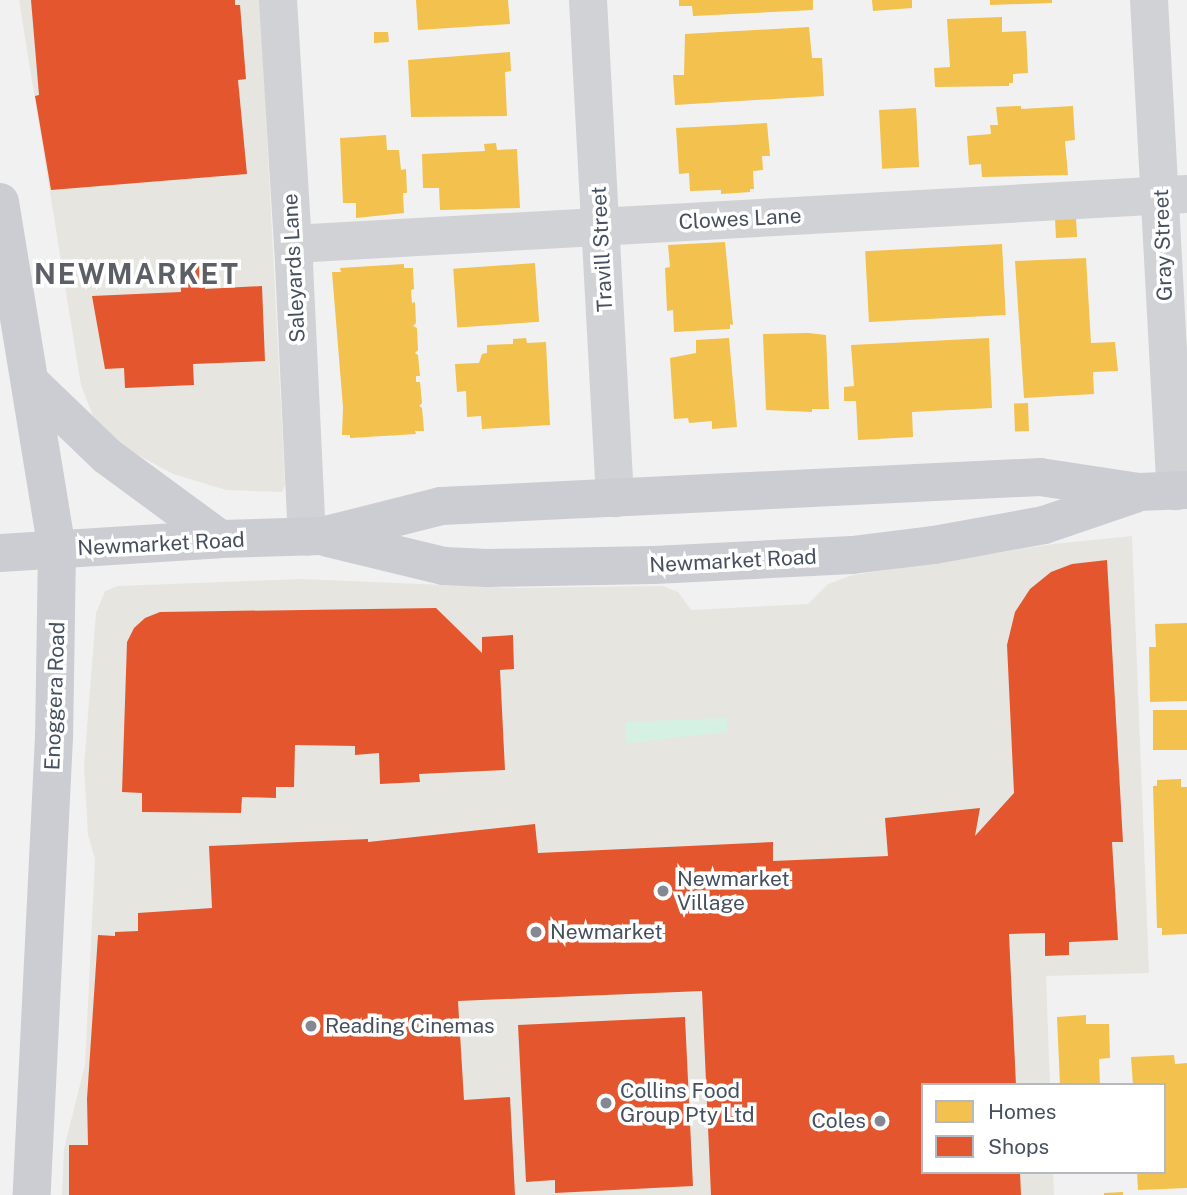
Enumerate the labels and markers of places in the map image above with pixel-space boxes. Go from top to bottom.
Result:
place label: Newmarket Village [677,866,790,916]
marker: Newmarket Village [655,883,671,899]
place label: Newmarket [550,919,663,945]
marker: Newmarket [528,924,544,940]
place label: Reading Cinemas [325,1013,495,1039]
marker: Reading Cinemas [303,1018,319,1034]
place label: Collins Food Group Pty Ltd [620,1078,755,1128]
marker: Collins Food Group Pty Ltd [598,1095,614,1111]
place label: Coles [811,1108,866,1134]
marker: Coles [872,1113,888,1129]

